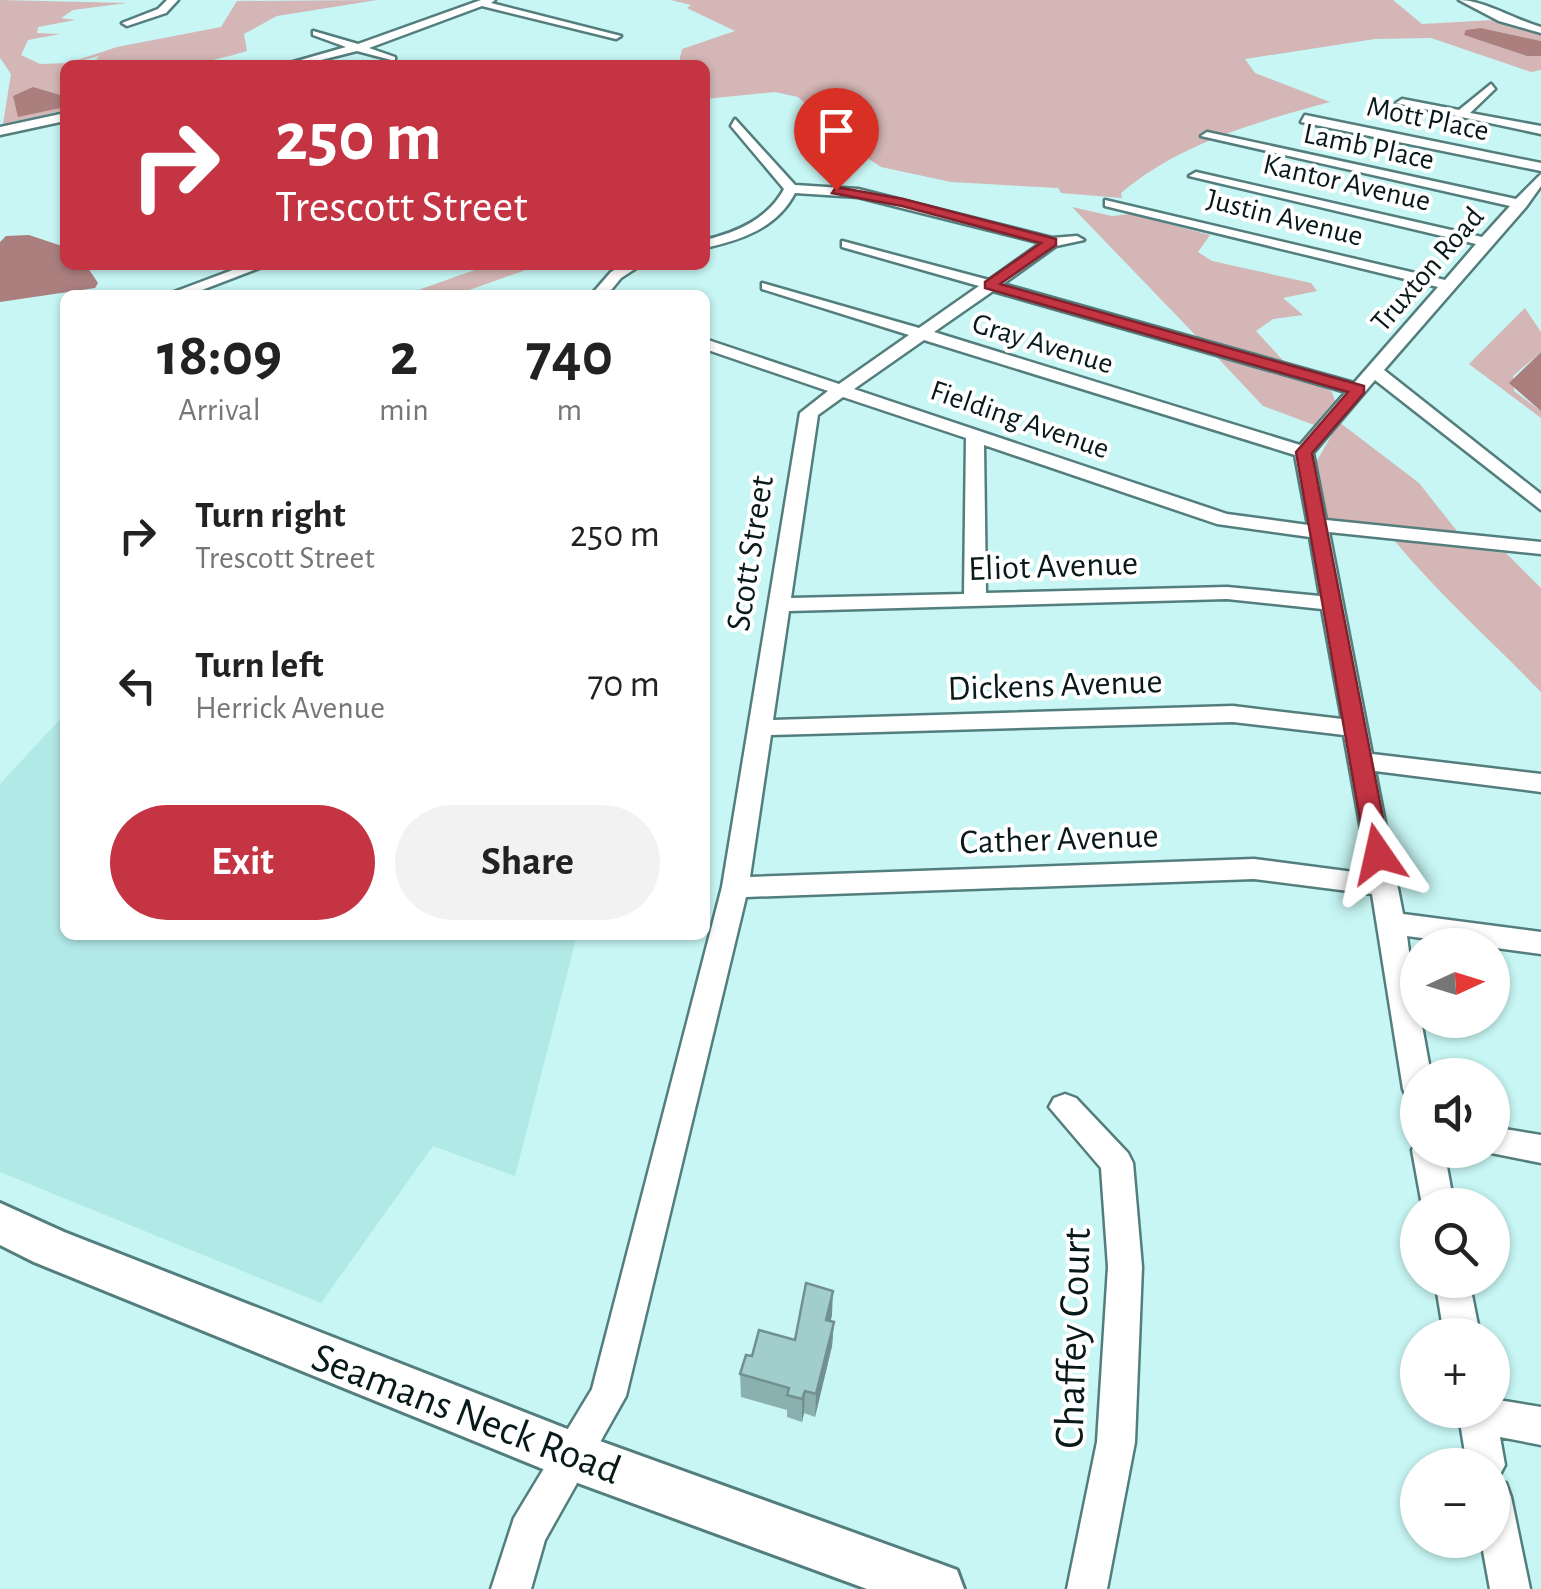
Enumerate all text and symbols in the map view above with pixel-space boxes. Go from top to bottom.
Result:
pin [794,88,879,191]
street label: Mott Place [1364,91,1492,147]
icon: right [110,100,240,230]
text: 250 m [275,103,442,173]
icon: arrive [809,103,864,158]
street label: Lamb Place [1301,119,1437,175]
street label: Kantor Avenue [1260,149,1433,217]
street label: Justin Avenue [1203,184,1366,252]
text: Trescott Street [275,185,528,230]
street label: Truxton Road [1366,202,1490,338]
street label: Gray Avenue [969,308,1117,380]
text: 18:09 [157,326,282,386]
text: 2 [390,326,418,386]
text: 740 [526,326,613,386]
street label: Fielding Avenue [926,375,1113,465]
text: Arrival [178,394,261,426]
text: min [379,394,429,426]
text: m [557,394,582,426]
street label: Scott Street [721,473,780,633]
text: Turn right [195,497,345,535]
icon: right [110,508,165,563]
text: 250 m [570,516,660,554]
text: Trescott Street [195,542,375,574]
street label: Eliot Avenue [967,546,1139,587]
text: Turn left [195,647,323,685]
icon: left [110,658,165,713]
street label: Dickens Avenue [947,664,1163,707]
text: 70 m [587,666,660,704]
text: Herrick Avenue [195,692,385,724]
position arrow [1326,802,1430,906]
button: Exit [110,805,375,920]
button: Share [395,805,660,920]
street label: Cather Avenue [959,819,1159,860]
north arrow [1400,928,1510,1038]
map controls [1400,928,1510,1558]
button: sound [1400,1058,1510,1168]
button: search [1400,1188,1510,1298]
street label: Chaffey Court [1048,1227,1098,1449]
button: + [1400,1318,1510,1428]
street label: Seamans Neck Road [306,1336,626,1492]
button: − [1400,1448,1510,1558]

